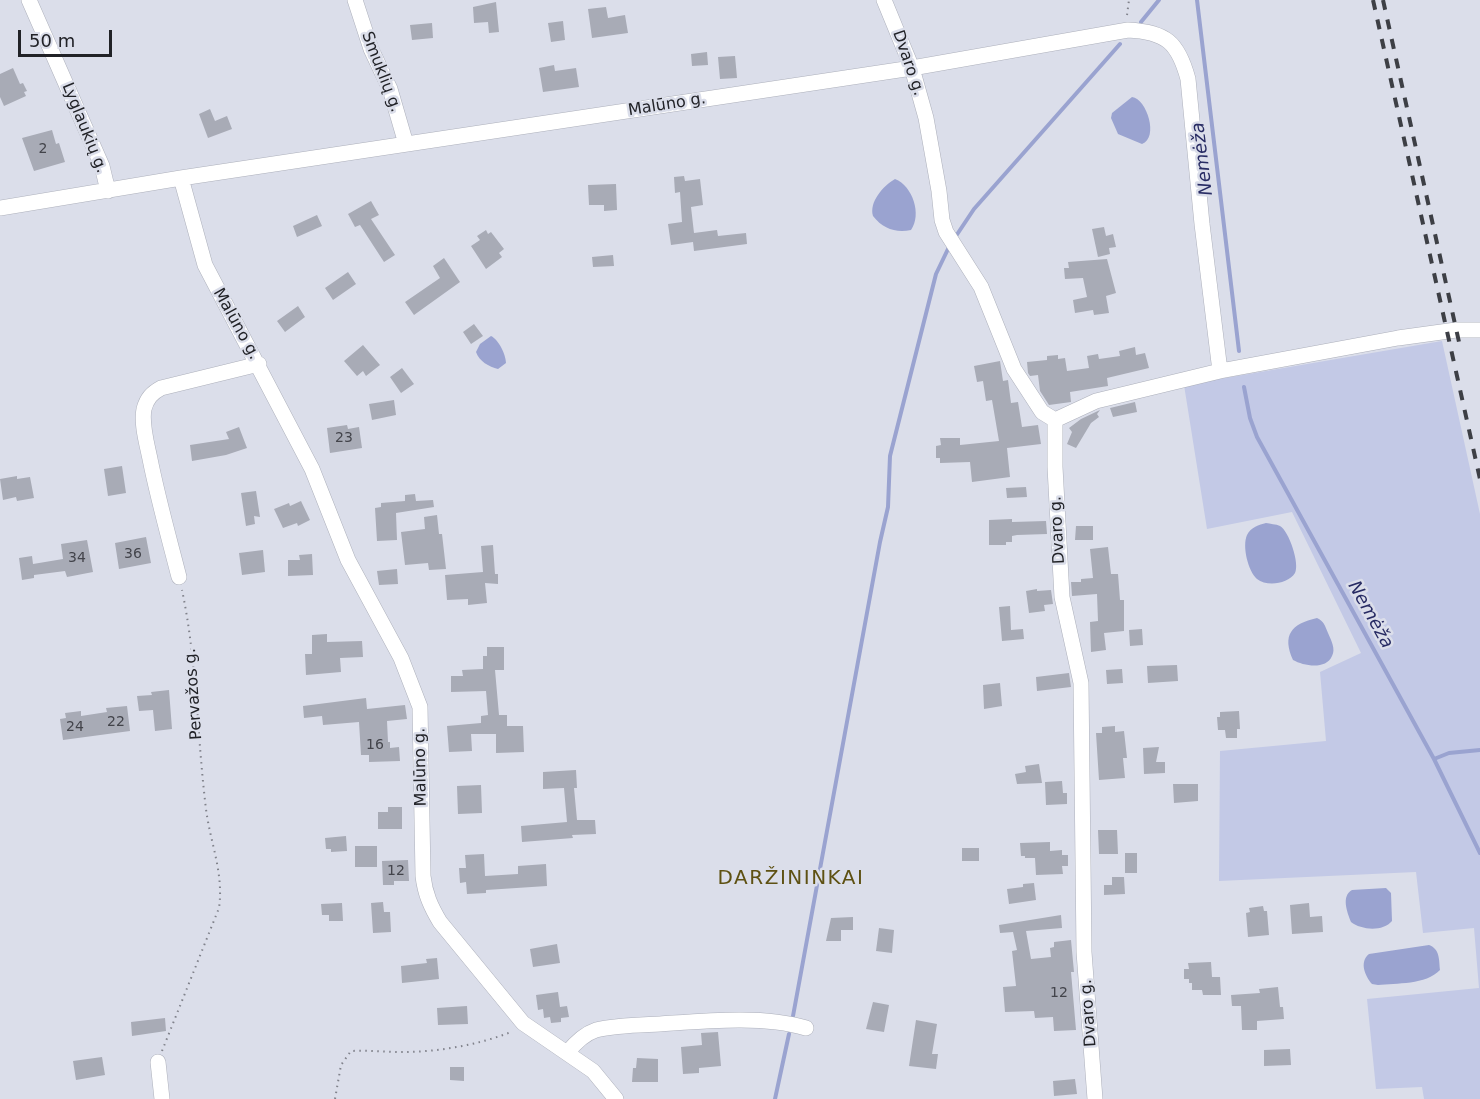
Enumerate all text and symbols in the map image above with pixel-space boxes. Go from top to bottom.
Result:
scale bar [21,18,116,56]
street label: Dvaro g. [888,28,928,98]
street label: Smuklių g. [357,29,405,115]
text: 50 m [29,30,75,51]
street label: Lyglaukių g. [57,80,111,176]
street label: Malūno g. [627,89,707,121]
water label: Nemėža [1188,121,1218,197]
house number: 2 [39,141,47,157]
street label: Malūno g. [209,285,263,363]
house number: 23 [335,430,353,446]
street label: Dvaro g. [1047,496,1069,564]
house number: 36 [124,546,142,562]
house number: 34 [68,550,86,566]
water label: Nemėža [1343,578,1397,652]
street label: Pervažos g. [181,648,207,740]
house number: 22 [107,714,125,730]
house number: 24 [66,719,84,735]
street label: Malūno g. [411,728,431,806]
house number: 16 [366,737,384,753]
house number: 12 [387,863,405,879]
district label: DARŽININKAI [718,867,864,891]
street label: Dvaro g. [1077,978,1101,1048]
house number: 12 [1050,985,1068,1001]

